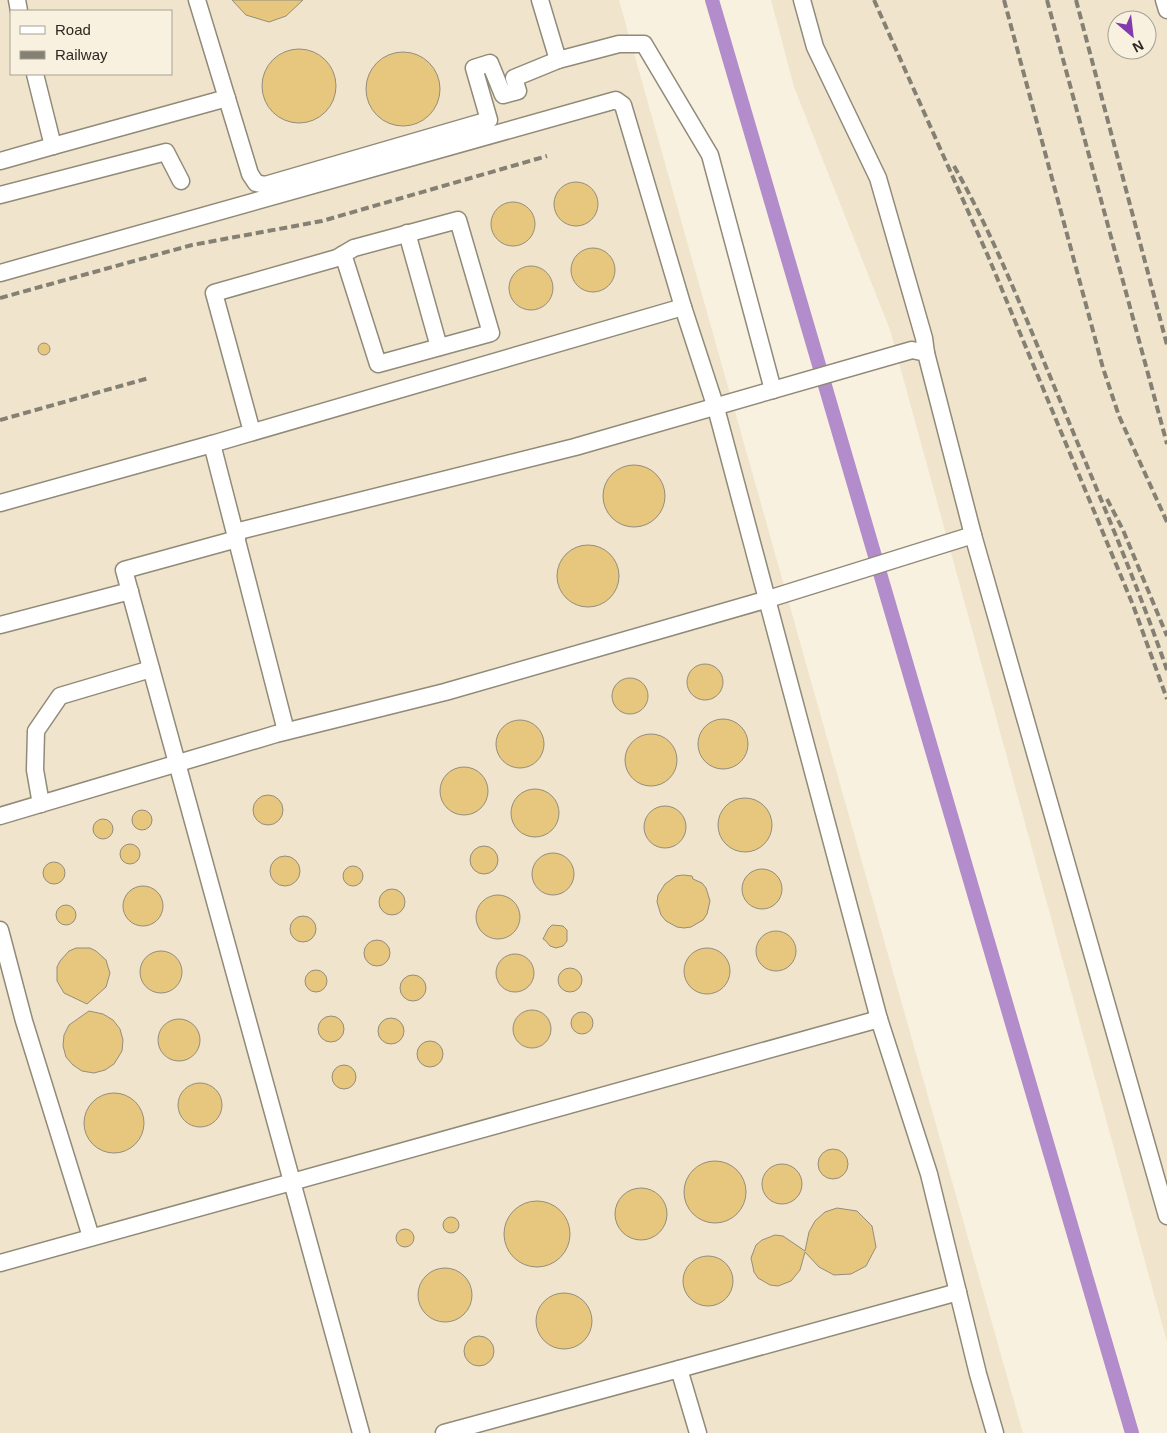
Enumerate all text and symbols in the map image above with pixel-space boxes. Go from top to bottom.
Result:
legend [10,10,172,75]
north arrow [1107,10,1157,60]
text: Road [55,21,91,38]
text: N [1130,37,1146,56]
text: Railway [55,46,108,63]

